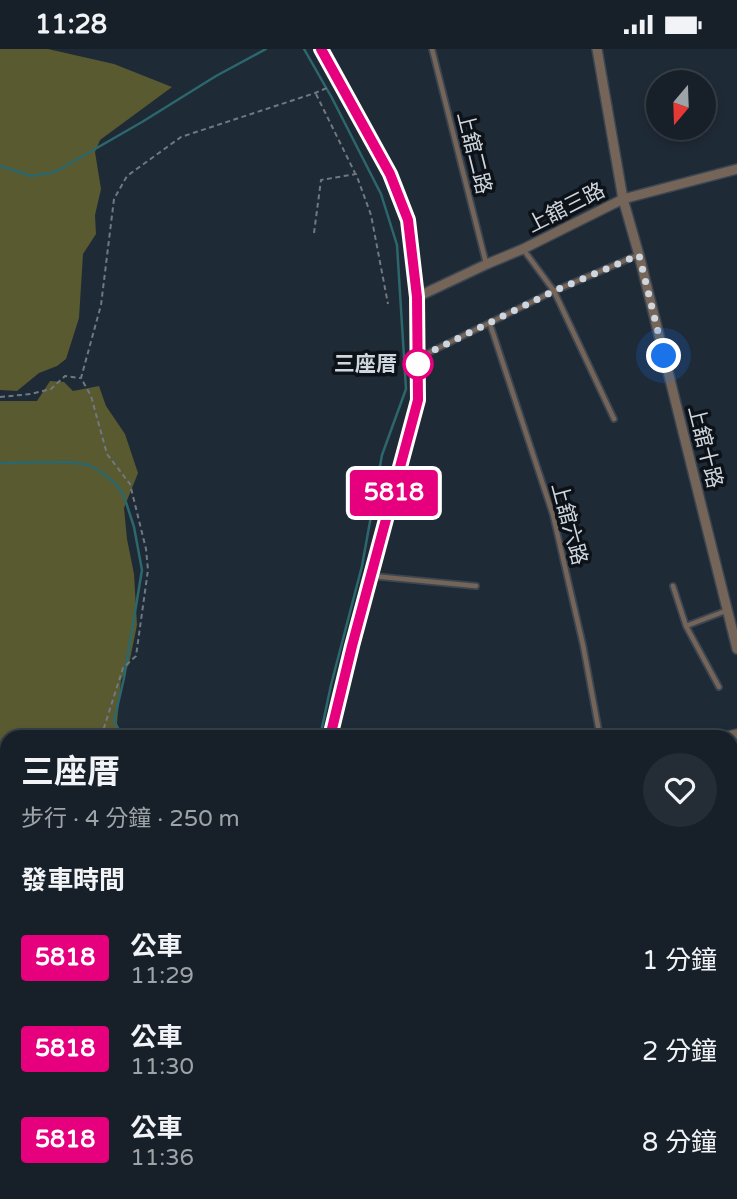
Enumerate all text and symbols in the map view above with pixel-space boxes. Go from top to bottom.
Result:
text: 11:28 [35,9,107,40]
north arrow [646,70,716,140]
map controls [646,70,716,140]
street label: 上舘二路 [452,109,496,197]
street label: 上舘三路 [523,178,609,238]
your location [646,338,681,373]
marker: 三座厝 [403,349,433,379]
place label: 三座厝 [334,352,397,377]
street label: 上舘十路 [683,403,727,491]
line badge: 5818 [345,470,443,516]
text: 5818 [364,478,424,507]
street label: 上舘六路 [546,480,592,568]
text: 三座厝 [21,753,120,792]
button: heart [643,753,717,827]
text: 步行 · 4 分鐘 · 250 m [21,805,240,833]
text: 發車時間 [21,865,125,896]
text: 公車 [130,931,182,962]
text: 5818 [35,943,95,972]
text: 1 分鐘 [642,945,717,976]
text: 11:29 [130,962,194,990]
text: 公車 [130,1022,182,1053]
text: 5818 [35,1034,95,1063]
text: 2 分鐘 [642,1036,717,1067]
text: 11:30 [130,1053,194,1081]
text: 公車 [130,1113,182,1144]
text: 5818 [35,1125,95,1154]
text: 8 分鐘 [642,1127,717,1158]
text: 11:36 [130,1144,194,1172]

